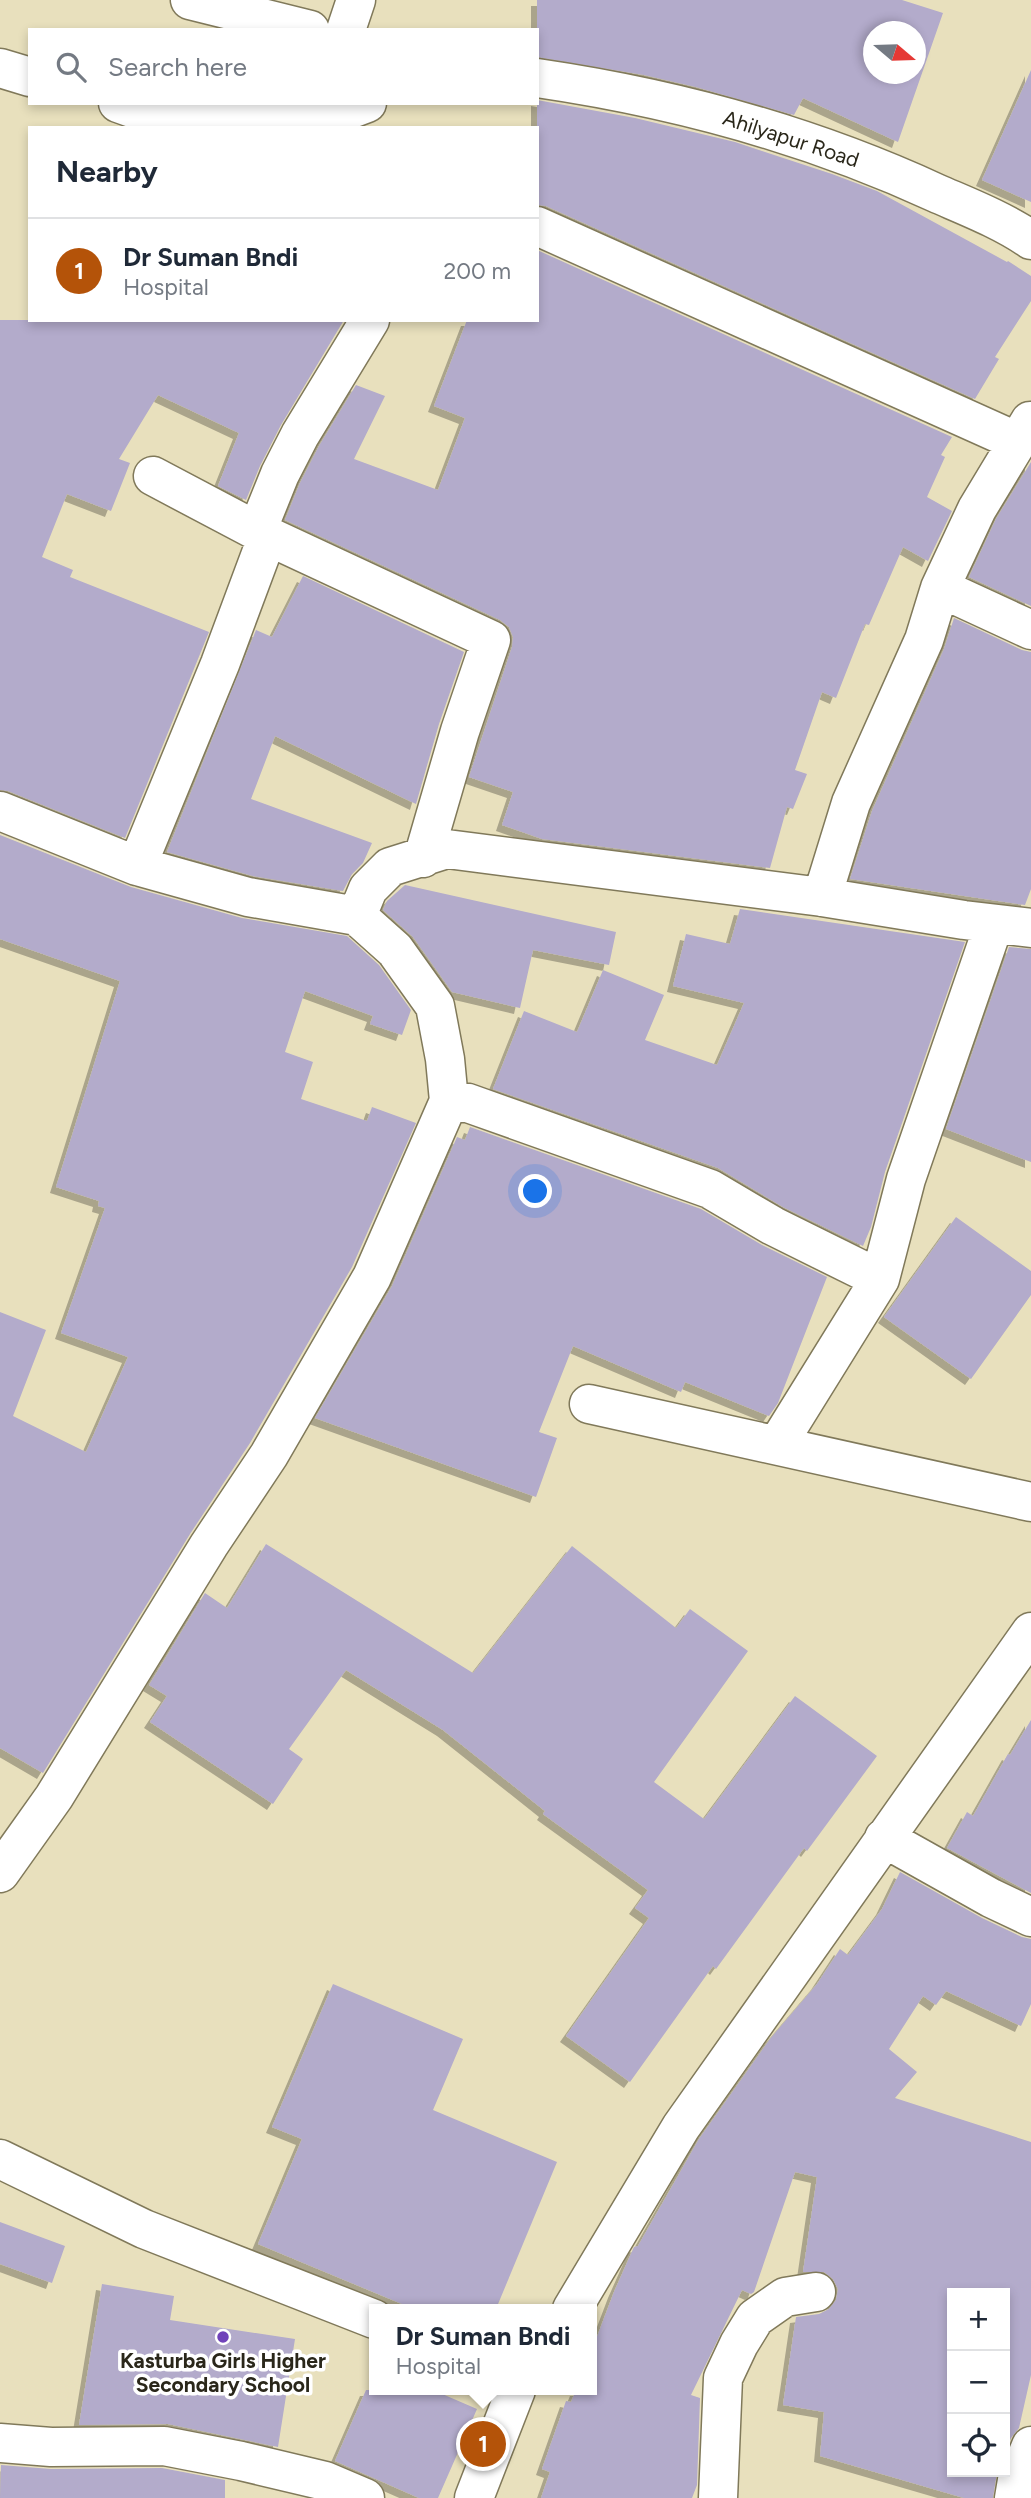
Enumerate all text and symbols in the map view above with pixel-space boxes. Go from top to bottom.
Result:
north arrow [863,21,926,84]
search box [28,28,539,105]
icon: search [52,48,90,86]
text: Search here [108,51,247,83]
street label: Ahilyapur Road [720,105,862,172]
text: Nearby [56,153,158,190]
text: Dr Suman Bndi [123,241,298,273]
text: 1 [74,257,84,285]
text: 200 m [443,257,511,285]
text: Hospital [123,273,209,301]
your location [518,1174,552,1208]
map controls [947,2288,1010,2477]
button: + [947,2288,1010,2351]
popup [369,2304,597,2395]
text: Dr Suman Bndi [395,2320,571,2352]
marker: Kasturba Girls Higher Secondary School [215,2329,231,2345]
place label: Kasturba Girls Higher Secondary School [120,2348,326,2397]
button: − [947,2351,1010,2414]
text: Hospital [395,2352,481,2380]
button: locate [947,2414,1010,2477]
pin: 1 [460,2418,506,2470]

